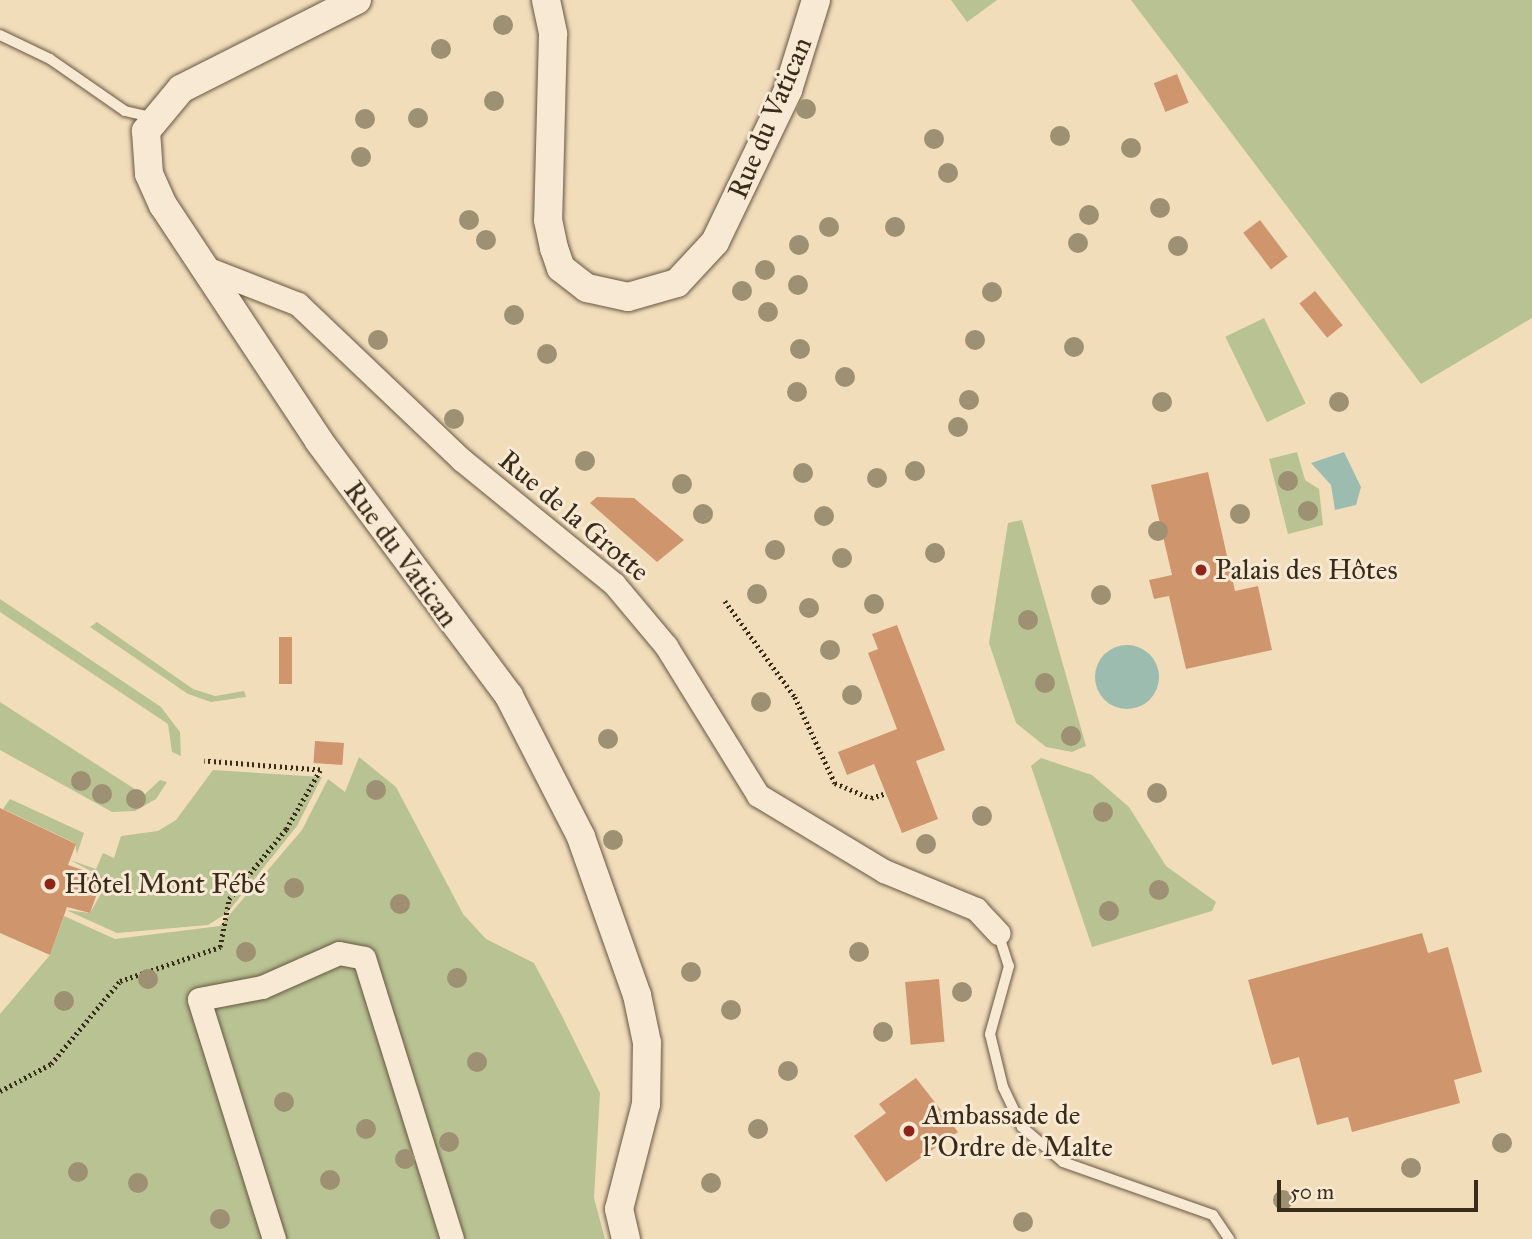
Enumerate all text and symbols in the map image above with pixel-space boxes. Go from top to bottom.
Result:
street label: Rue du Vatican [721,32,819,204]
street label: Rue de la Grotte [492,443,656,589]
street label: Rue du Vatican [337,474,465,634]
place label: Palais des Hôtes [1215,553,1398,587]
marker: Palais des Hôtes [1193,562,1209,578]
place label: Hôtel Mont Fébé [64,867,266,901]
marker: Hôtel Mont Fébé [42,876,58,892]
place label: Ambassade de l'Ordre de Malte [923,1098,1113,1164]
marker: Ambassade de l'Ordre de Malte [901,1123,917,1139]
scale bar [1280,1166,1481,1210]
text: 50 m [1290,1179,1334,1205]

